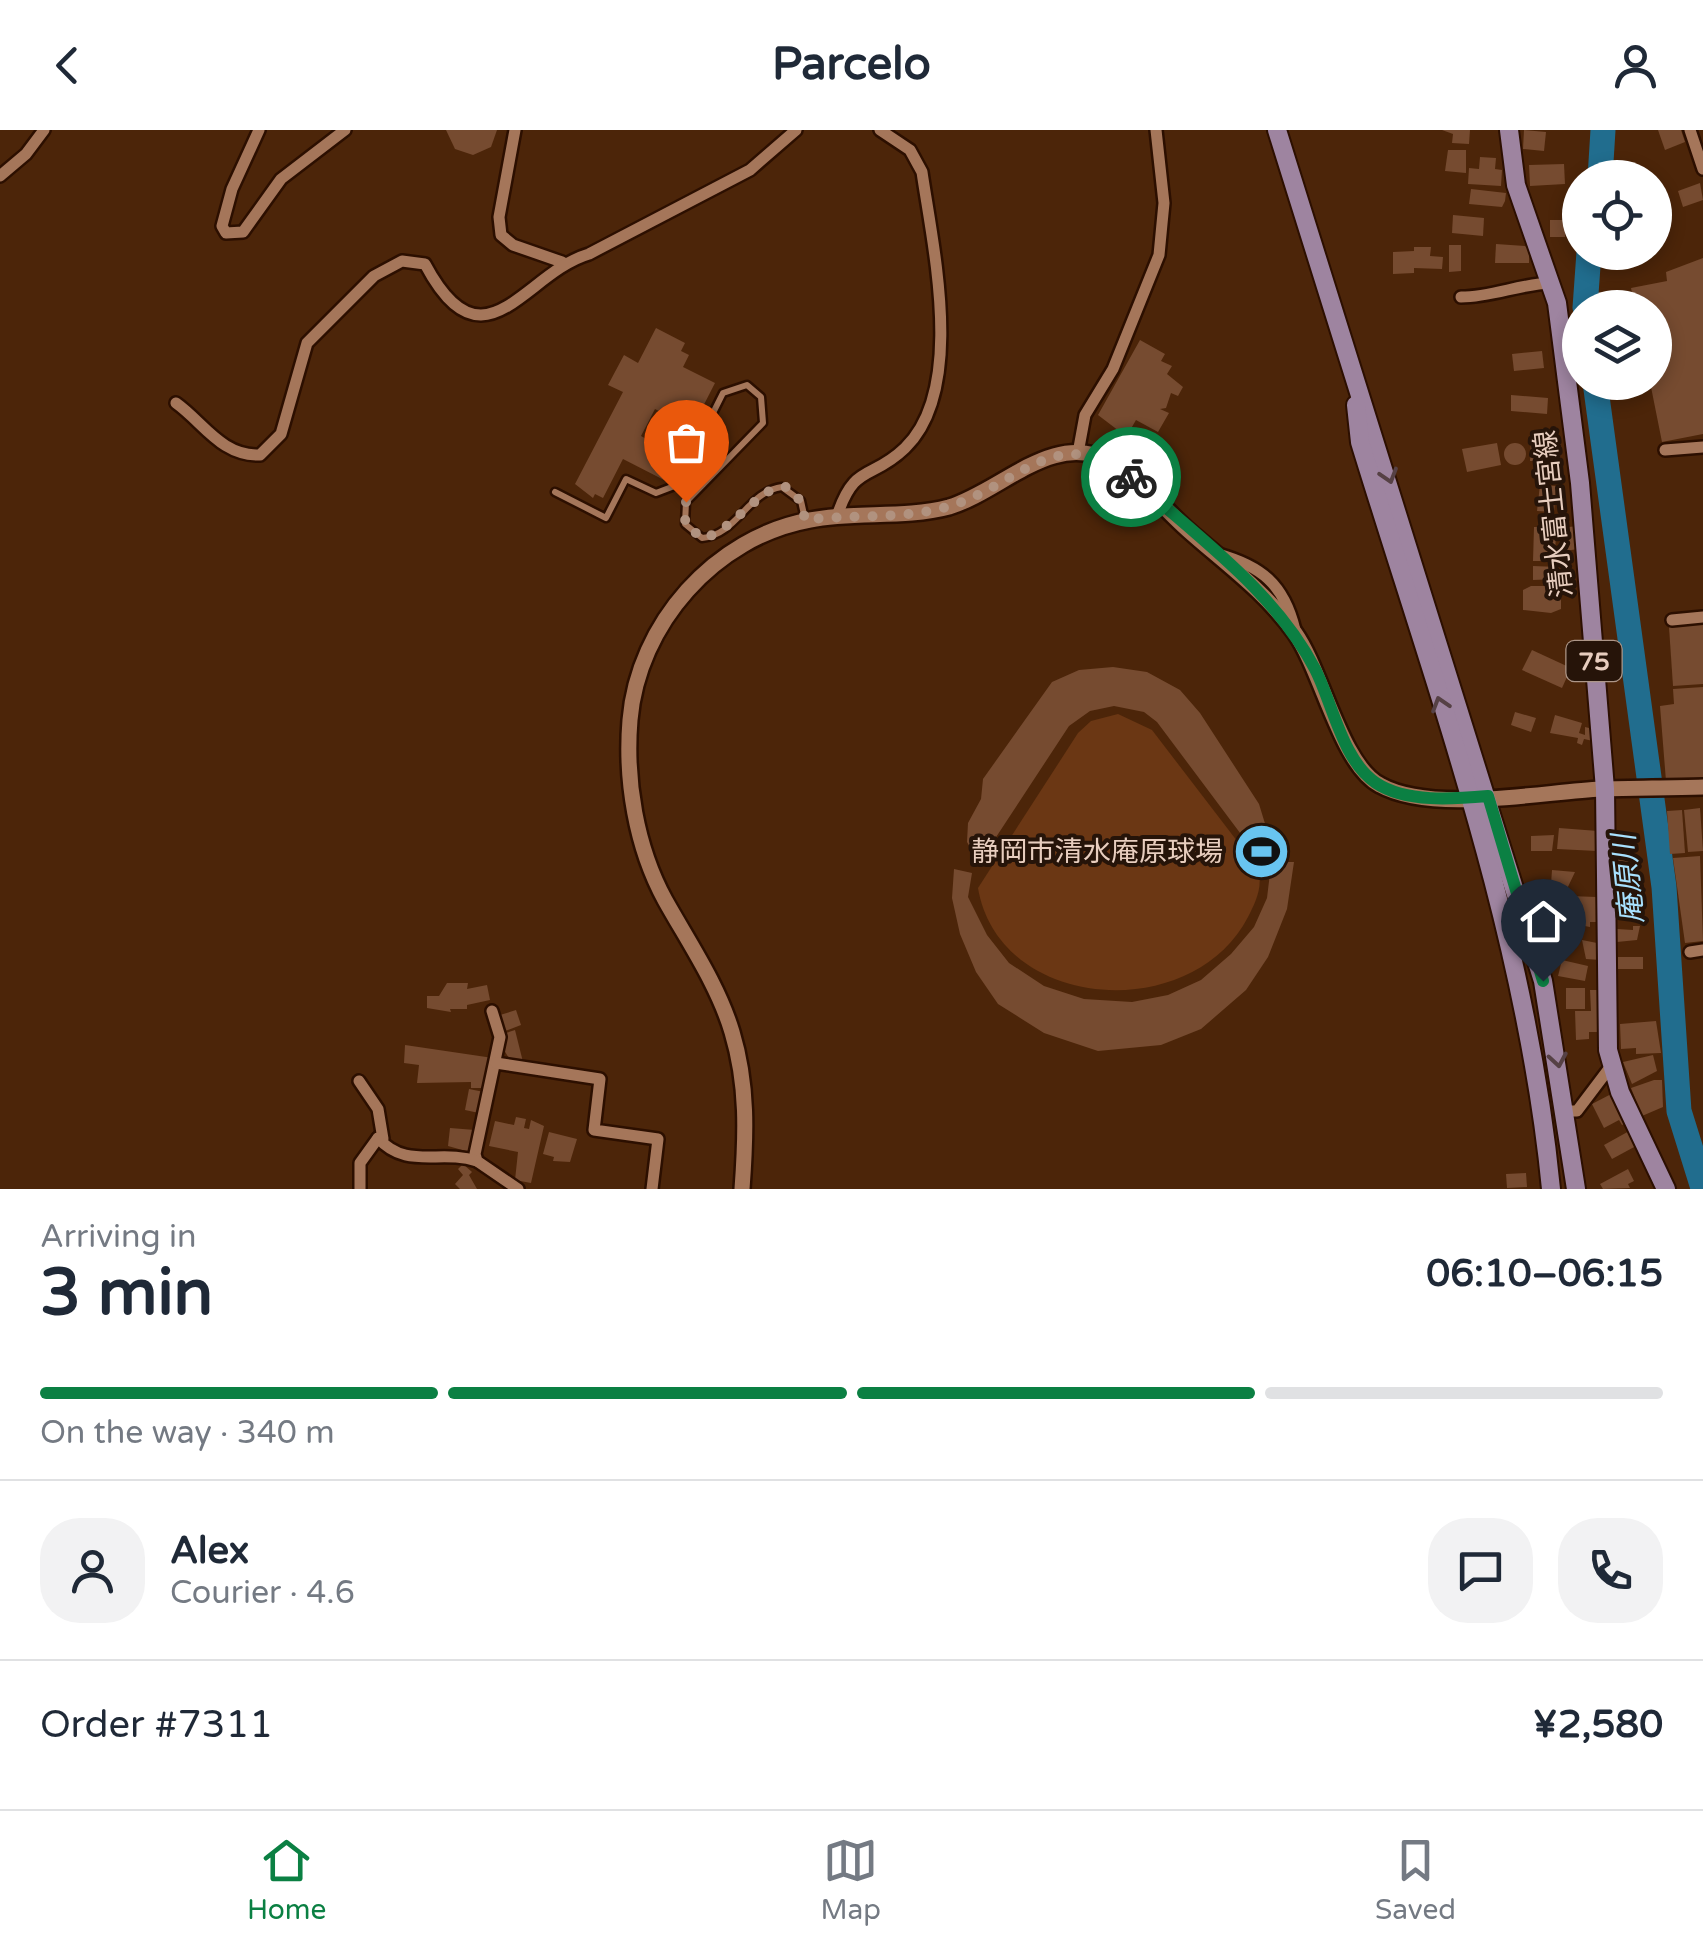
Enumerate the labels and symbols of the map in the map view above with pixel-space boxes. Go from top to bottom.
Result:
pin [644,400,729,503]
courier [1081,427,1181,527]
street label: 清水富士宮線 [1528,429,1580,599]
one-way arrow [1377,467,1397,484]
road number: 75 [1566,641,1622,681]
one-way arrow [1431,697,1452,714]
sports icon: 静岡市清水庵原球場 [1232,821,1292,881]
water label: 庵原川 [1605,829,1652,926]
place label: 静岡市清水庵原球場 [971,835,1223,869]
pin [1501,879,1586,982]
one-way arrow [1547,1051,1568,1068]

